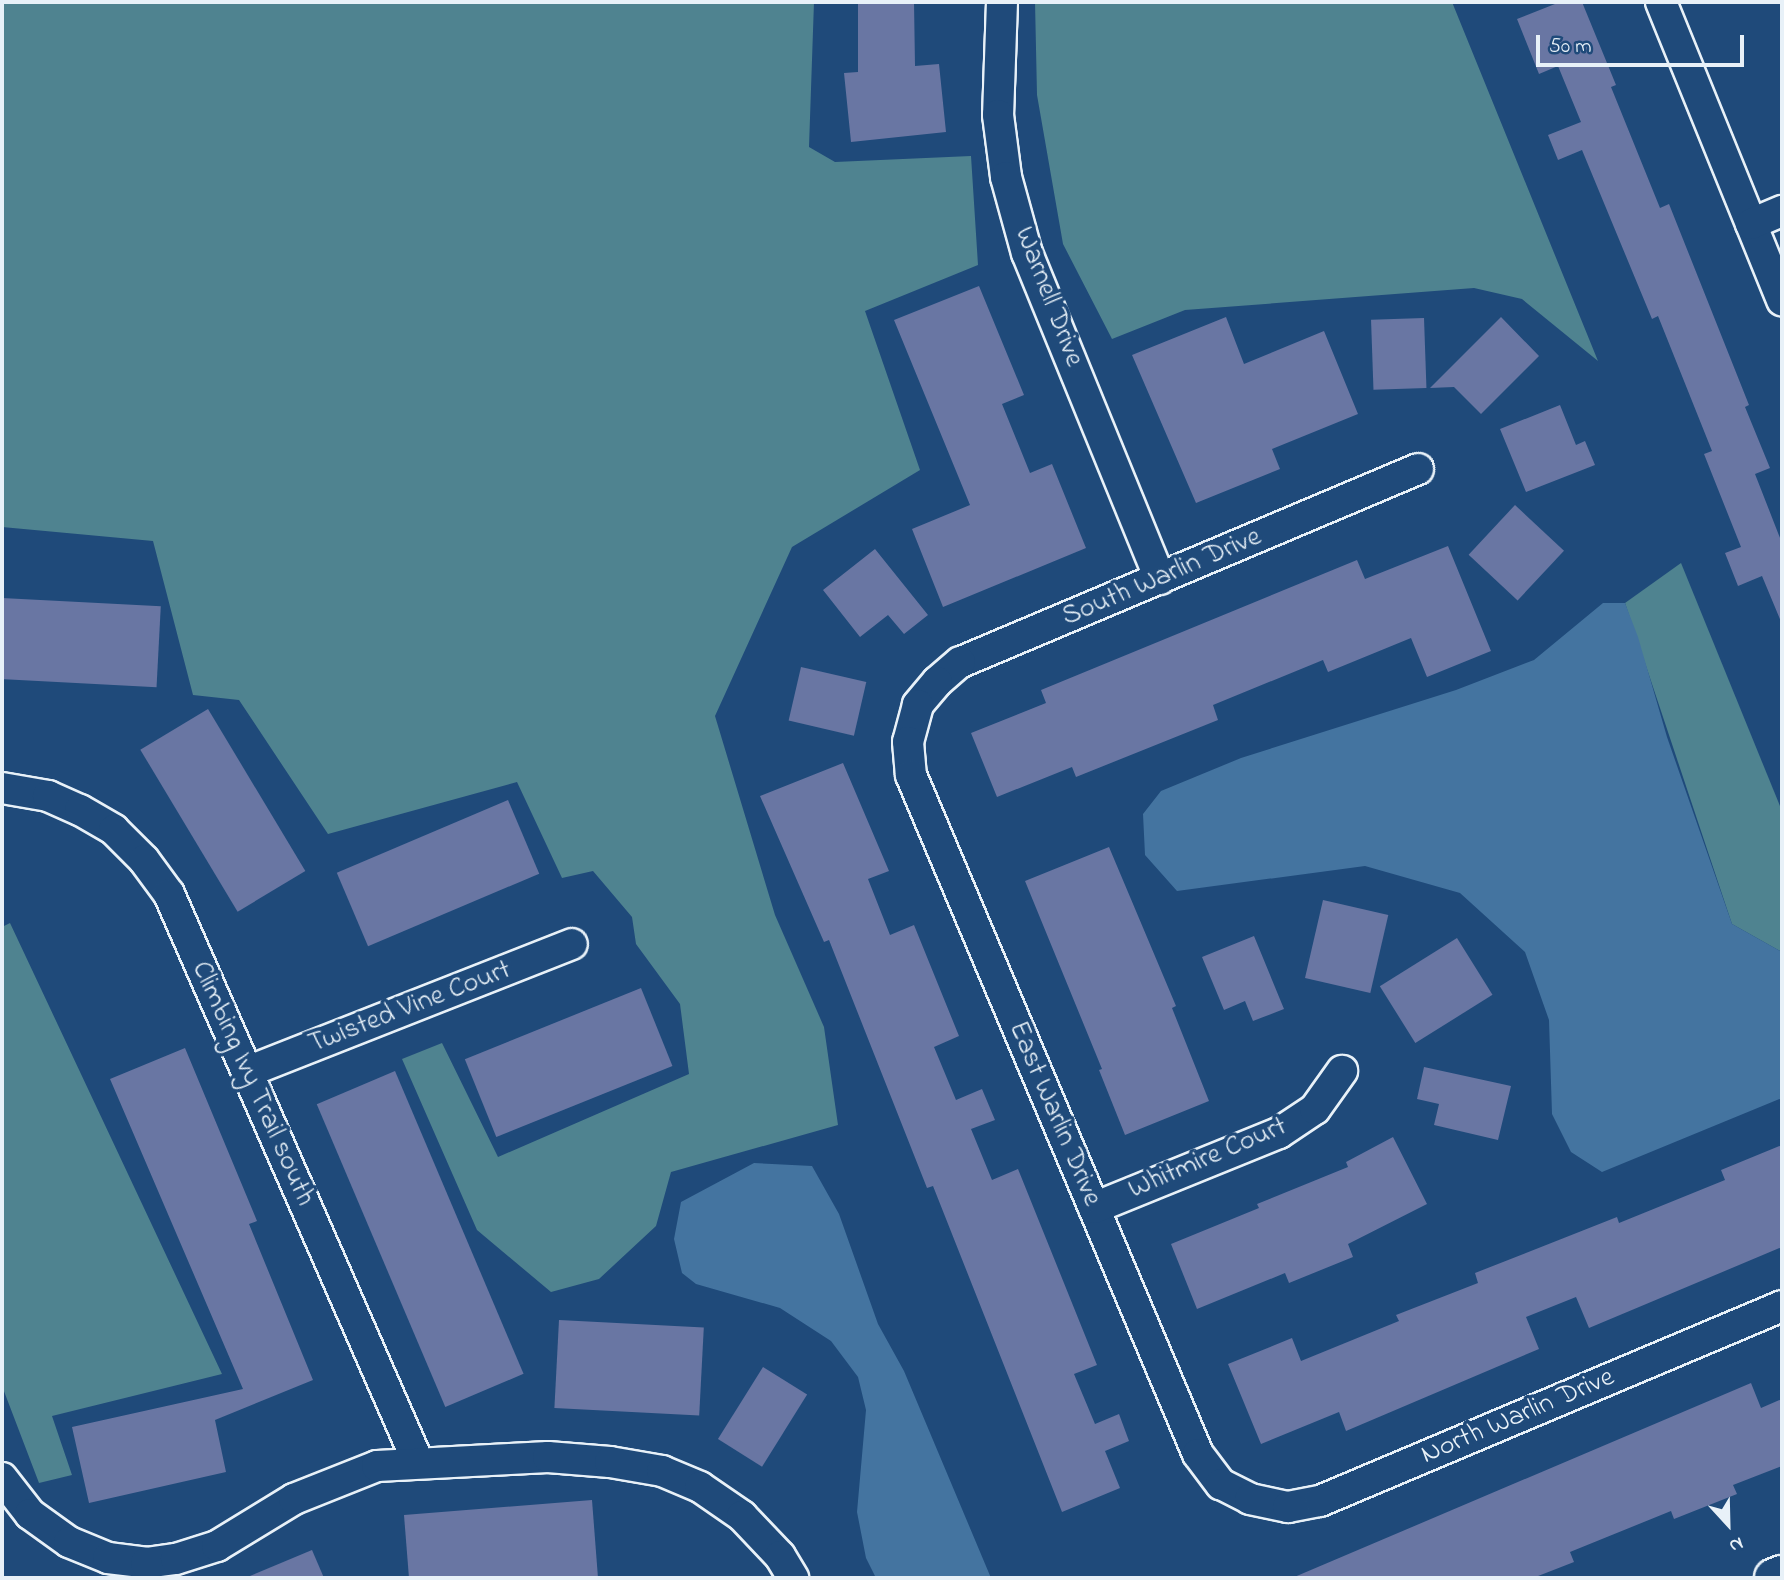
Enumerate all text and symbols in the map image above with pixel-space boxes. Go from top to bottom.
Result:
scale bar [1539,21,1747,65]
text: 50 m [1549,32,1592,62]
street label: Warnell Drive [1006,222,1090,372]
street label: South Warlin Drive [1058,521,1266,635]
street label: Twisted Vine Court [304,954,516,1062]
street label: Climbing Ivy Trail south [183,957,321,1211]
street label: East Warlin Drive [1000,1017,1108,1211]
street label: Whitmire Court [1124,1111,1292,1207]
street label: North Warlin Drive [1416,1361,1620,1473]
north arrow [1693,1489,1763,1559]
text: N [1725,1529,1747,1559]

